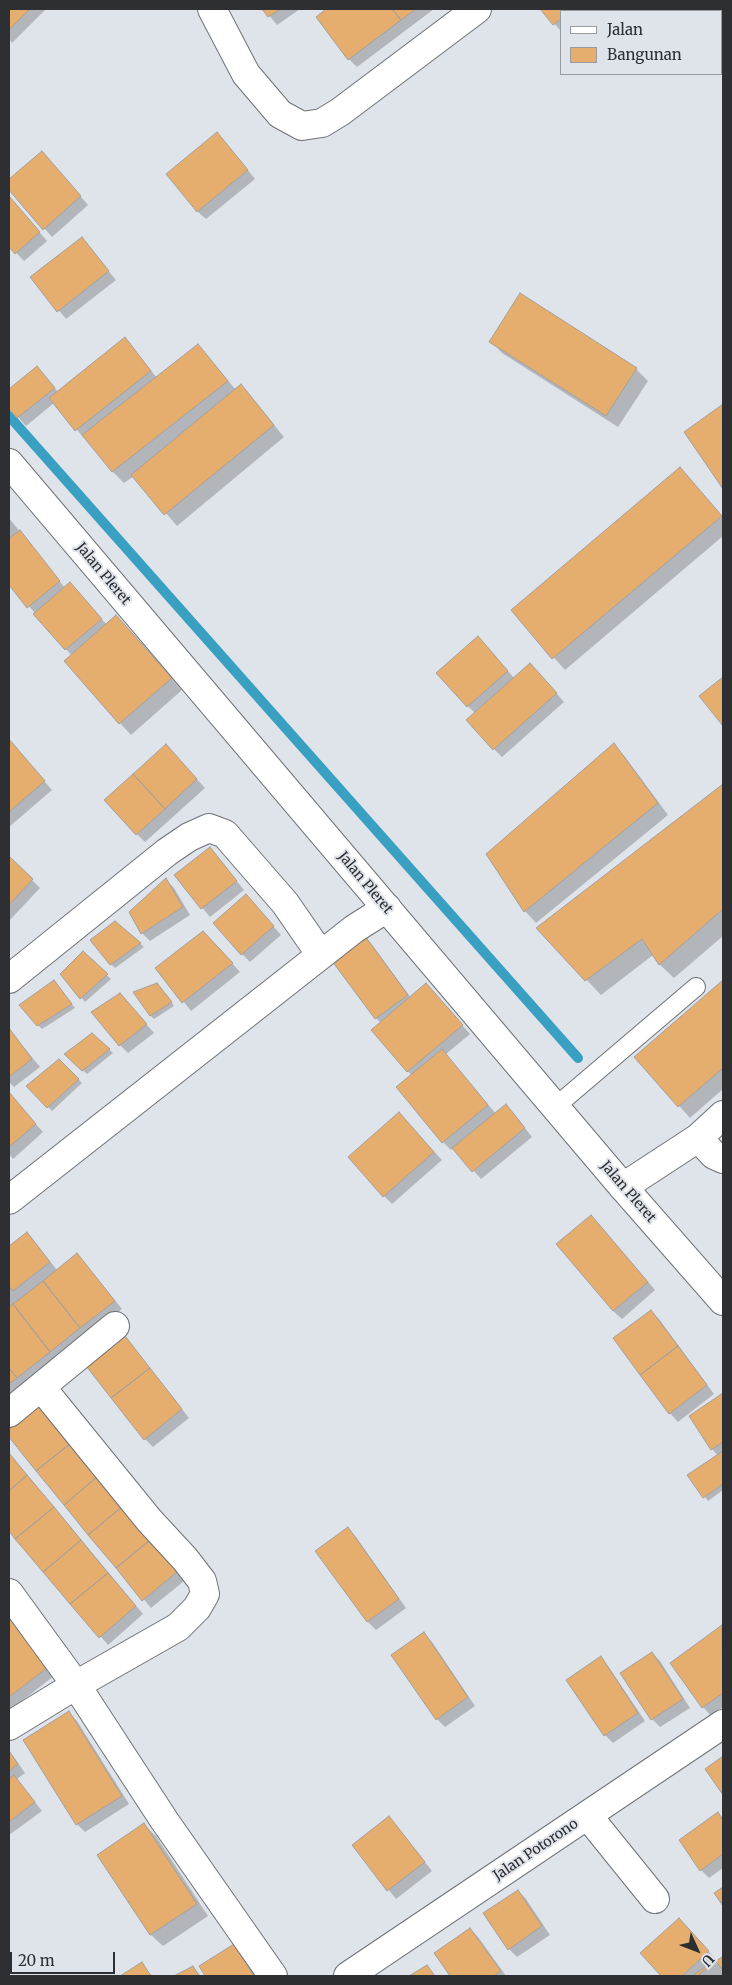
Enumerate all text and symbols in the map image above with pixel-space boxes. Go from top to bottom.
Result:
legend [560,10,722,75]
text: Jalan [607,20,643,39]
text: Bangunan [607,45,682,64]
street label: Jalan Pleret [72,539,134,609]
street label: Jalan Pleret [334,848,396,918]
street label: Jalan Pleret [597,1158,659,1226]
street label: Jalan Potorono [490,1815,582,1885]
north arrow [672,1925,722,1975]
scale bar [12,1942,118,1974]
text: U [698,1950,718,1970]
text: 20 m [18,1951,55,1970]

